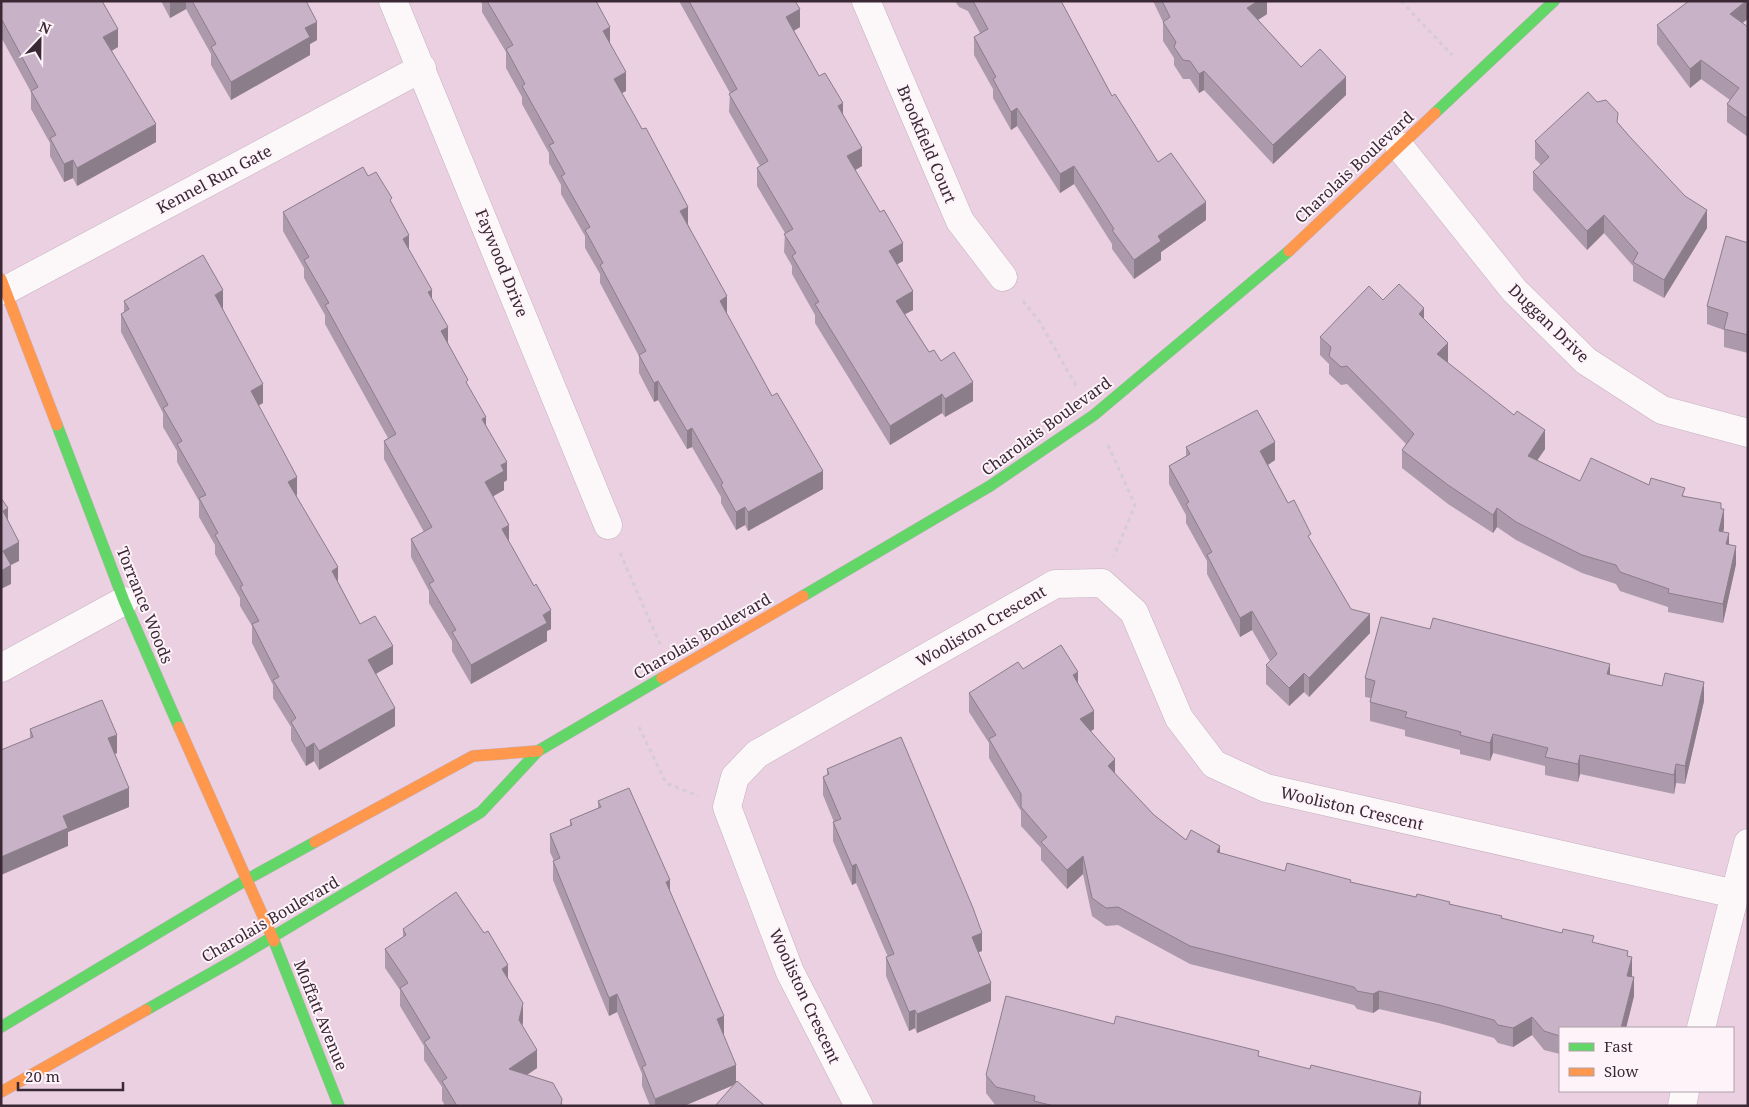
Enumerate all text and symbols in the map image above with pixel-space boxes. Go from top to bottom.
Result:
north arrow [15,15,65,65]
text: N [36,17,54,38]
street label: Brookfield Court [892,82,962,207]
street label: Charolais Boulevard [1290,106,1418,228]
street label: Kennel Run Gate [153,139,275,219]
street label: Faywood Drive [470,206,534,320]
street label: Duggan Drive [1504,279,1594,367]
street label: Charolais Boulevard [977,371,1115,481]
street label: Torrance Woods [112,543,178,667]
street label: Wooliston Crescent [912,580,1050,672]
street label: Charolais Boulevard [629,588,775,684]
street label: Wooliston Crescent [1278,781,1426,835]
street label: Charolais Boulevard [197,871,343,967]
street label: Wooliston Crescent [764,925,846,1067]
street label: Moffatt Avenue [289,957,353,1073]
legend [1559,1027,1734,1092]
text: Fast [1604,1036,1633,1056]
scale bar [18,1060,122,1092]
text: Slow [1604,1061,1638,1081]
text: 20 m [25,1066,60,1086]

